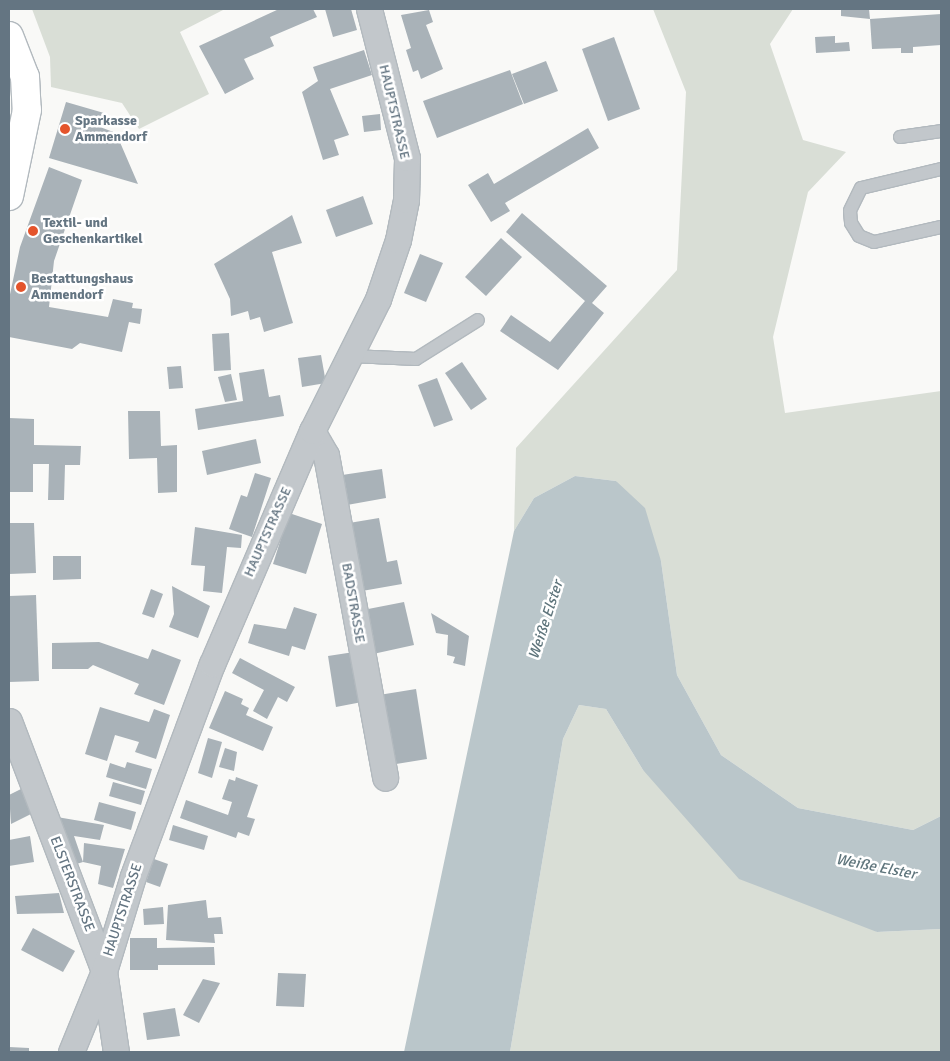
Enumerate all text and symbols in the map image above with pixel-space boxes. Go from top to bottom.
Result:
street label: HAUPTSTRASSE [375,63,413,161]
place label: Sparkasse Ammendorf [75,113,147,146]
marker: Sparkasse Ammendorf [59,123,71,135]
place label: Textil- und Geschenkartikel [43,215,143,248]
marker: Textil- und Geschenkartikel [27,225,39,237]
place label: Bestattungshaus Ammendorf [31,271,133,304]
marker: Bestattungshaus Ammendorf [15,281,27,293]
street label: HAUPTSTRASSE [241,484,295,580]
street label: BADSTRASSE [338,562,368,644]
water label: Weiße Elster [525,578,567,662]
street label: ELSTERSTRASSE [46,834,98,934]
water label: Weiße Elster [834,850,918,884]
street label: HAUPTSTRASSE [100,861,146,959]

